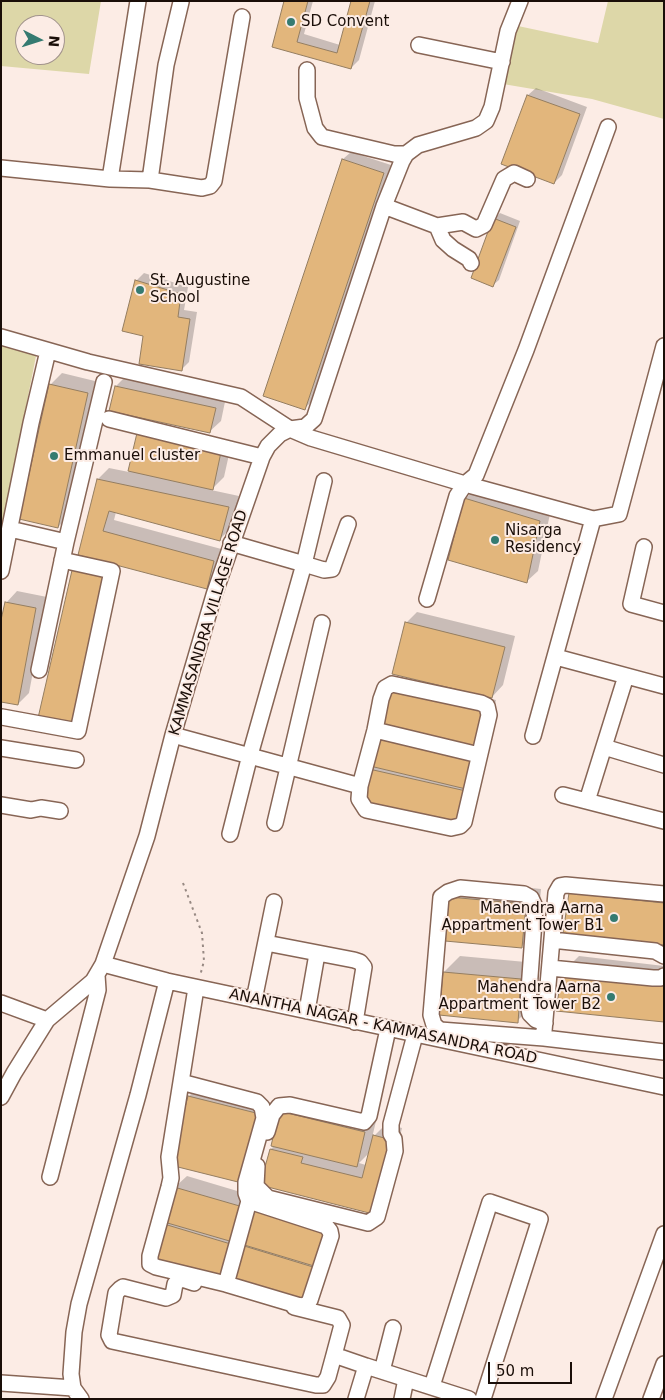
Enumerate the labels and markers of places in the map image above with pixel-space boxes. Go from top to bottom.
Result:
place label: SD Convent [301,13,389,31]
marker: SD Convent [285,16,297,28]
place label: St. Augustine School [150,272,250,307]
marker: St. Augustine School [134,284,146,296]
place label: Emmanuel cluster [64,447,200,465]
marker: Emmanuel cluster [48,450,60,462]
place label: Nisarga Residency [505,522,581,557]
marker: Nisarga Residency [489,534,501,546]
place label: Mahendra Aarna Appartment Tower B1 [441,900,604,935]
marker: Mahendra Aarna Appartment Tower B1 [608,912,620,924]
place label: Mahendra Aarna Appartment Tower B2 [438,979,601,1014]
marker: Mahendra Aarna Appartment Tower B2 [605,991,617,1003]

